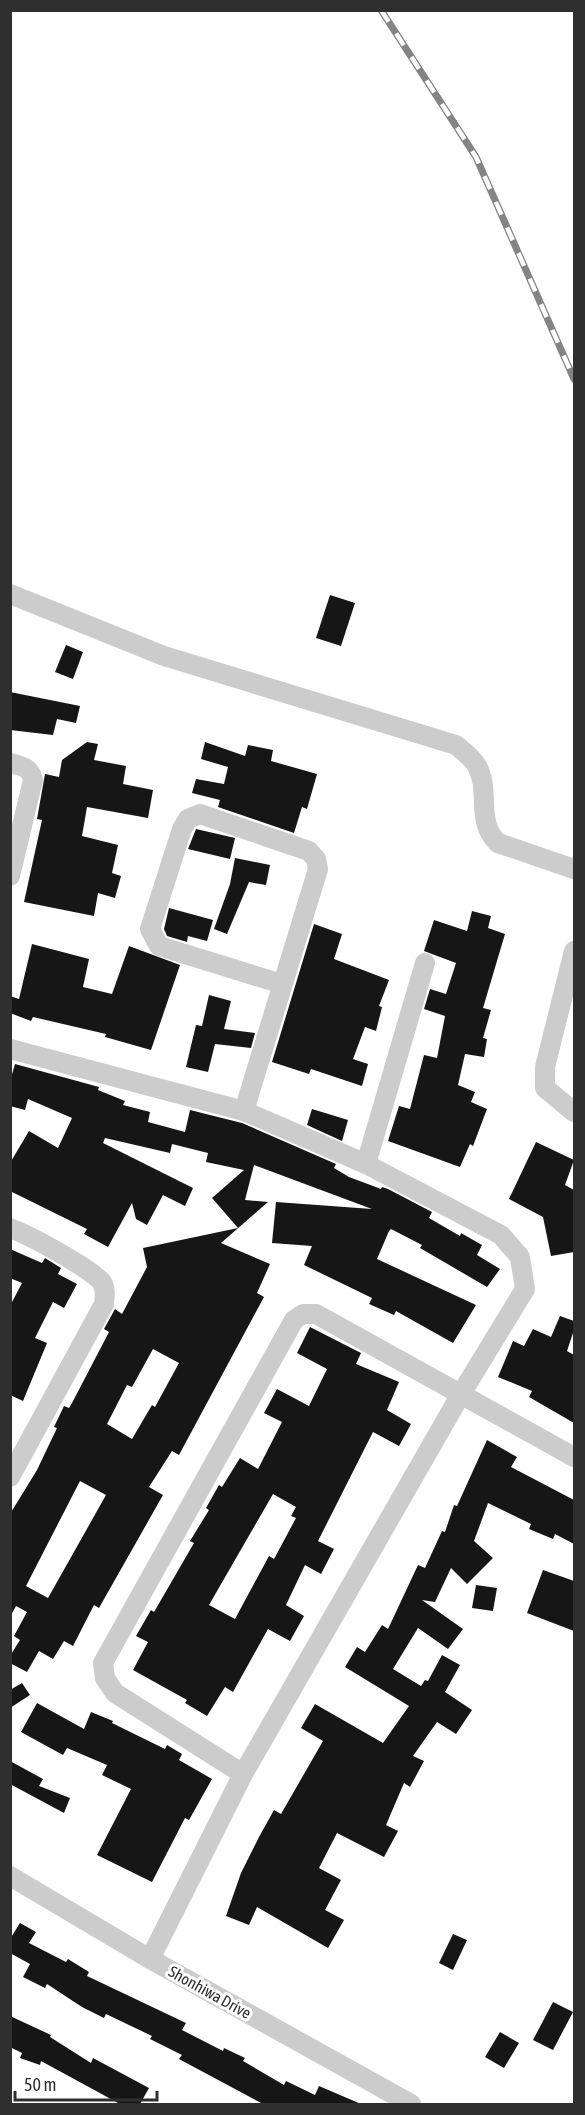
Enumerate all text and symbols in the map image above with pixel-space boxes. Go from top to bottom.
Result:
street label: Shonhiwa Drive [166,1962,254,2022]
scale bar [15,2064,158,2102]
text: 50 m [24,2074,56,2095]

